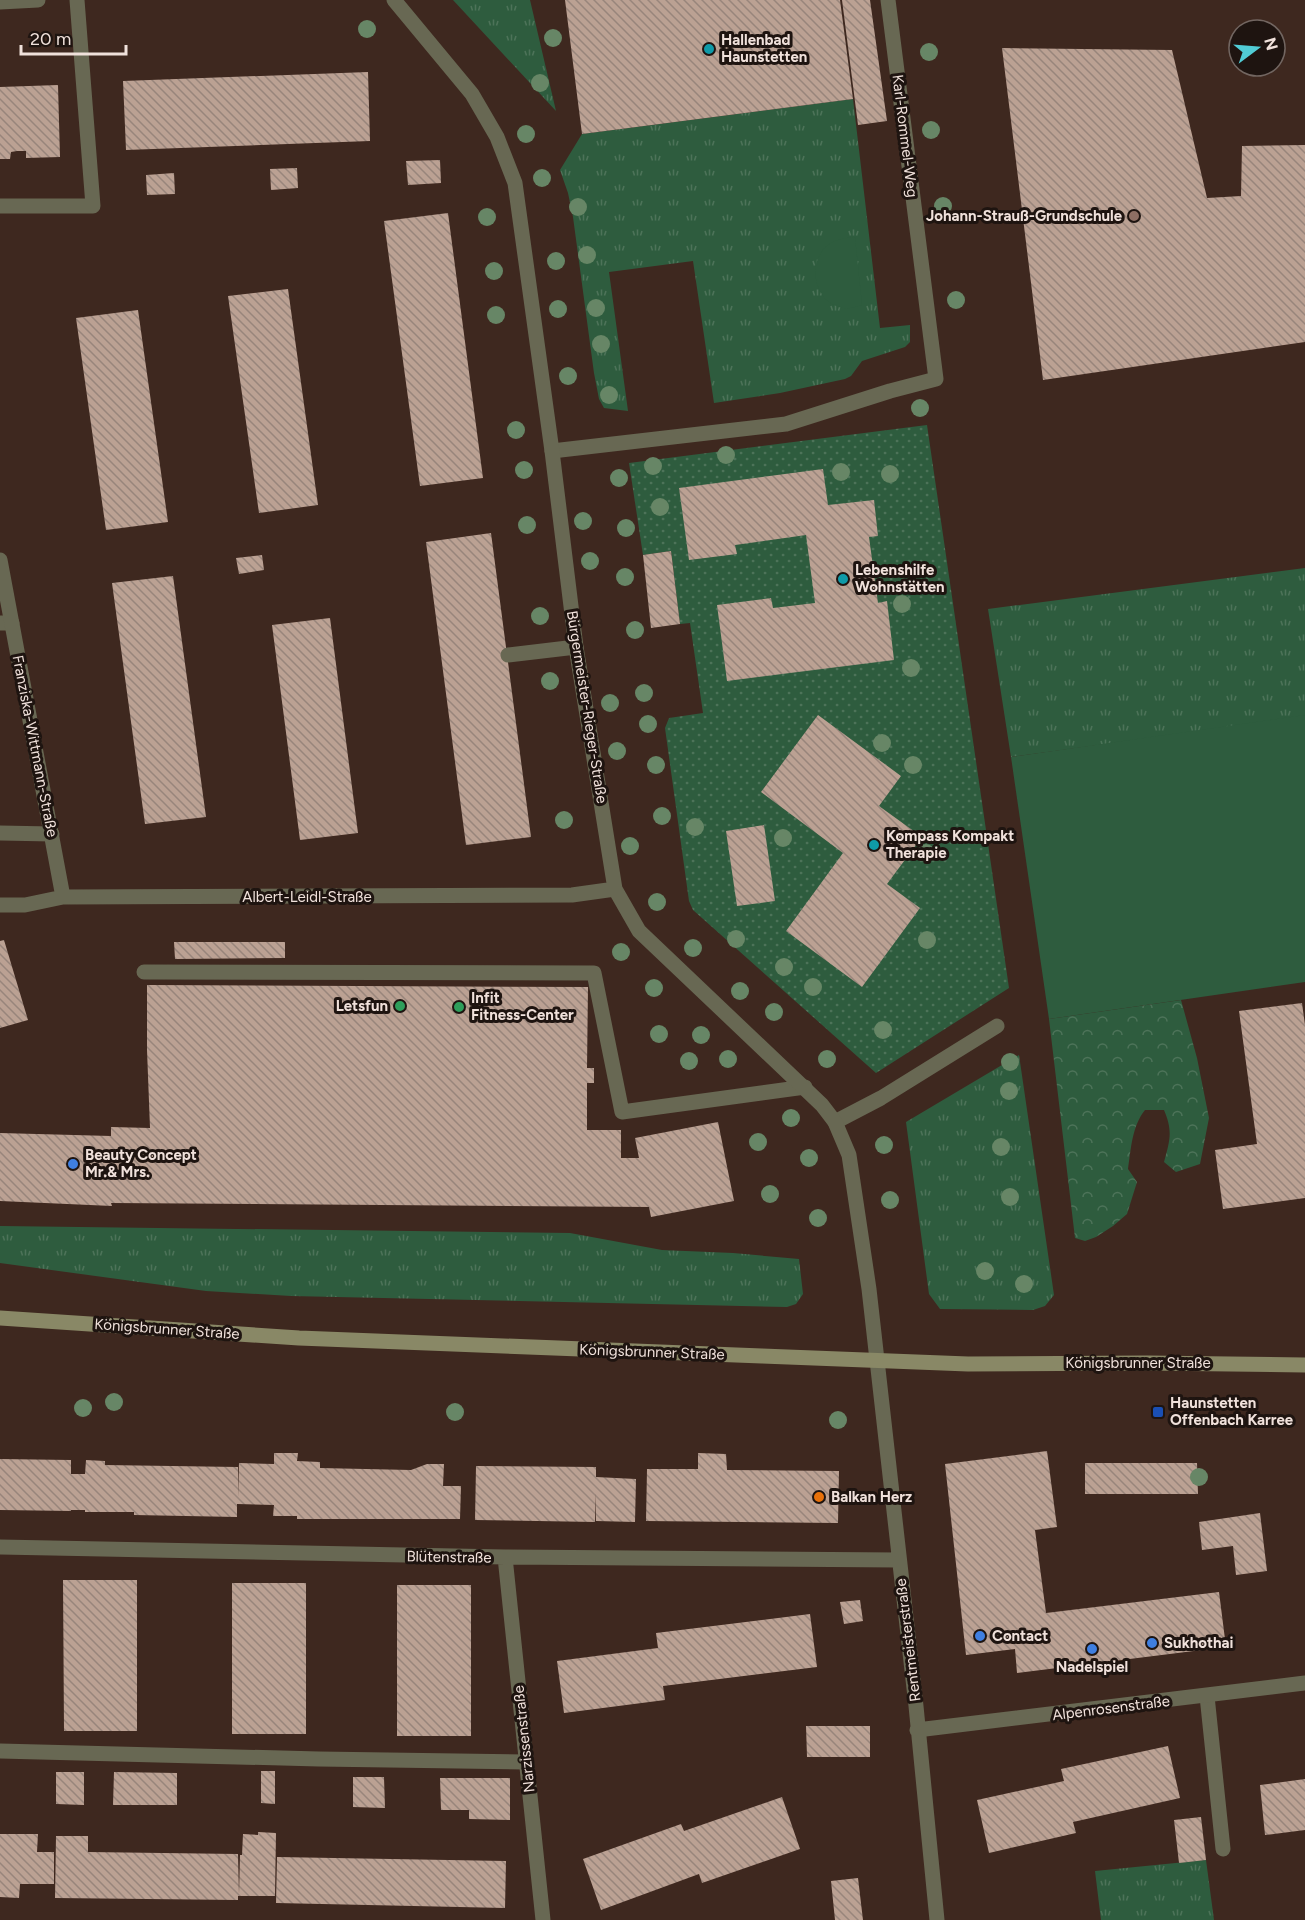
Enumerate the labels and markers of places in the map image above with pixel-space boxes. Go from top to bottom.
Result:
place label: Hallenbad Haunstetten [721,31,807,66]
marker: Hallenbad Haunstetten [702,42,716,56]
place label: Johann-Strauß-Grundschule [926,207,1123,225]
marker: Johann-Strauß-Grundschule [1127,209,1141,223]
place label: Lebenshilfe Wohnstätten [855,561,945,596]
marker: Lebenshilfe Wohnstätten [836,572,850,586]
place label: Kompass Kompakt Therapie [886,827,1014,862]
marker: Kompass Kompakt Therapie [867,838,881,852]
place label: Infit Fitness-Center [471,989,574,1024]
place label: Letsfun [336,997,388,1015]
marker: Letsfun [393,999,407,1013]
marker: Infit Fitness-Center [452,1000,466,1014]
place label: Beauty Concept Mr.& Mrs. [85,1146,197,1181]
marker: Beauty Concept Mr.& Mrs. [66,1157,80,1171]
place label: Haunstetten Offenbach Karree [1170,1394,1294,1429]
marker: Haunstetten Offenbach Karree [1151,1405,1165,1419]
place label: Balkan Herz [831,1488,912,1506]
marker: Balkan Herz [812,1490,826,1504]
place label: Contact [992,1627,1048,1645]
marker: Contact [973,1629,987,1643]
place label: Sukhothai [1164,1634,1234,1652]
marker: Sukhothai [1145,1636,1159,1650]
marker: Nadelspiel [1085,1642,1099,1656]
place label: Nadelspiel [1056,1658,1128,1676]

